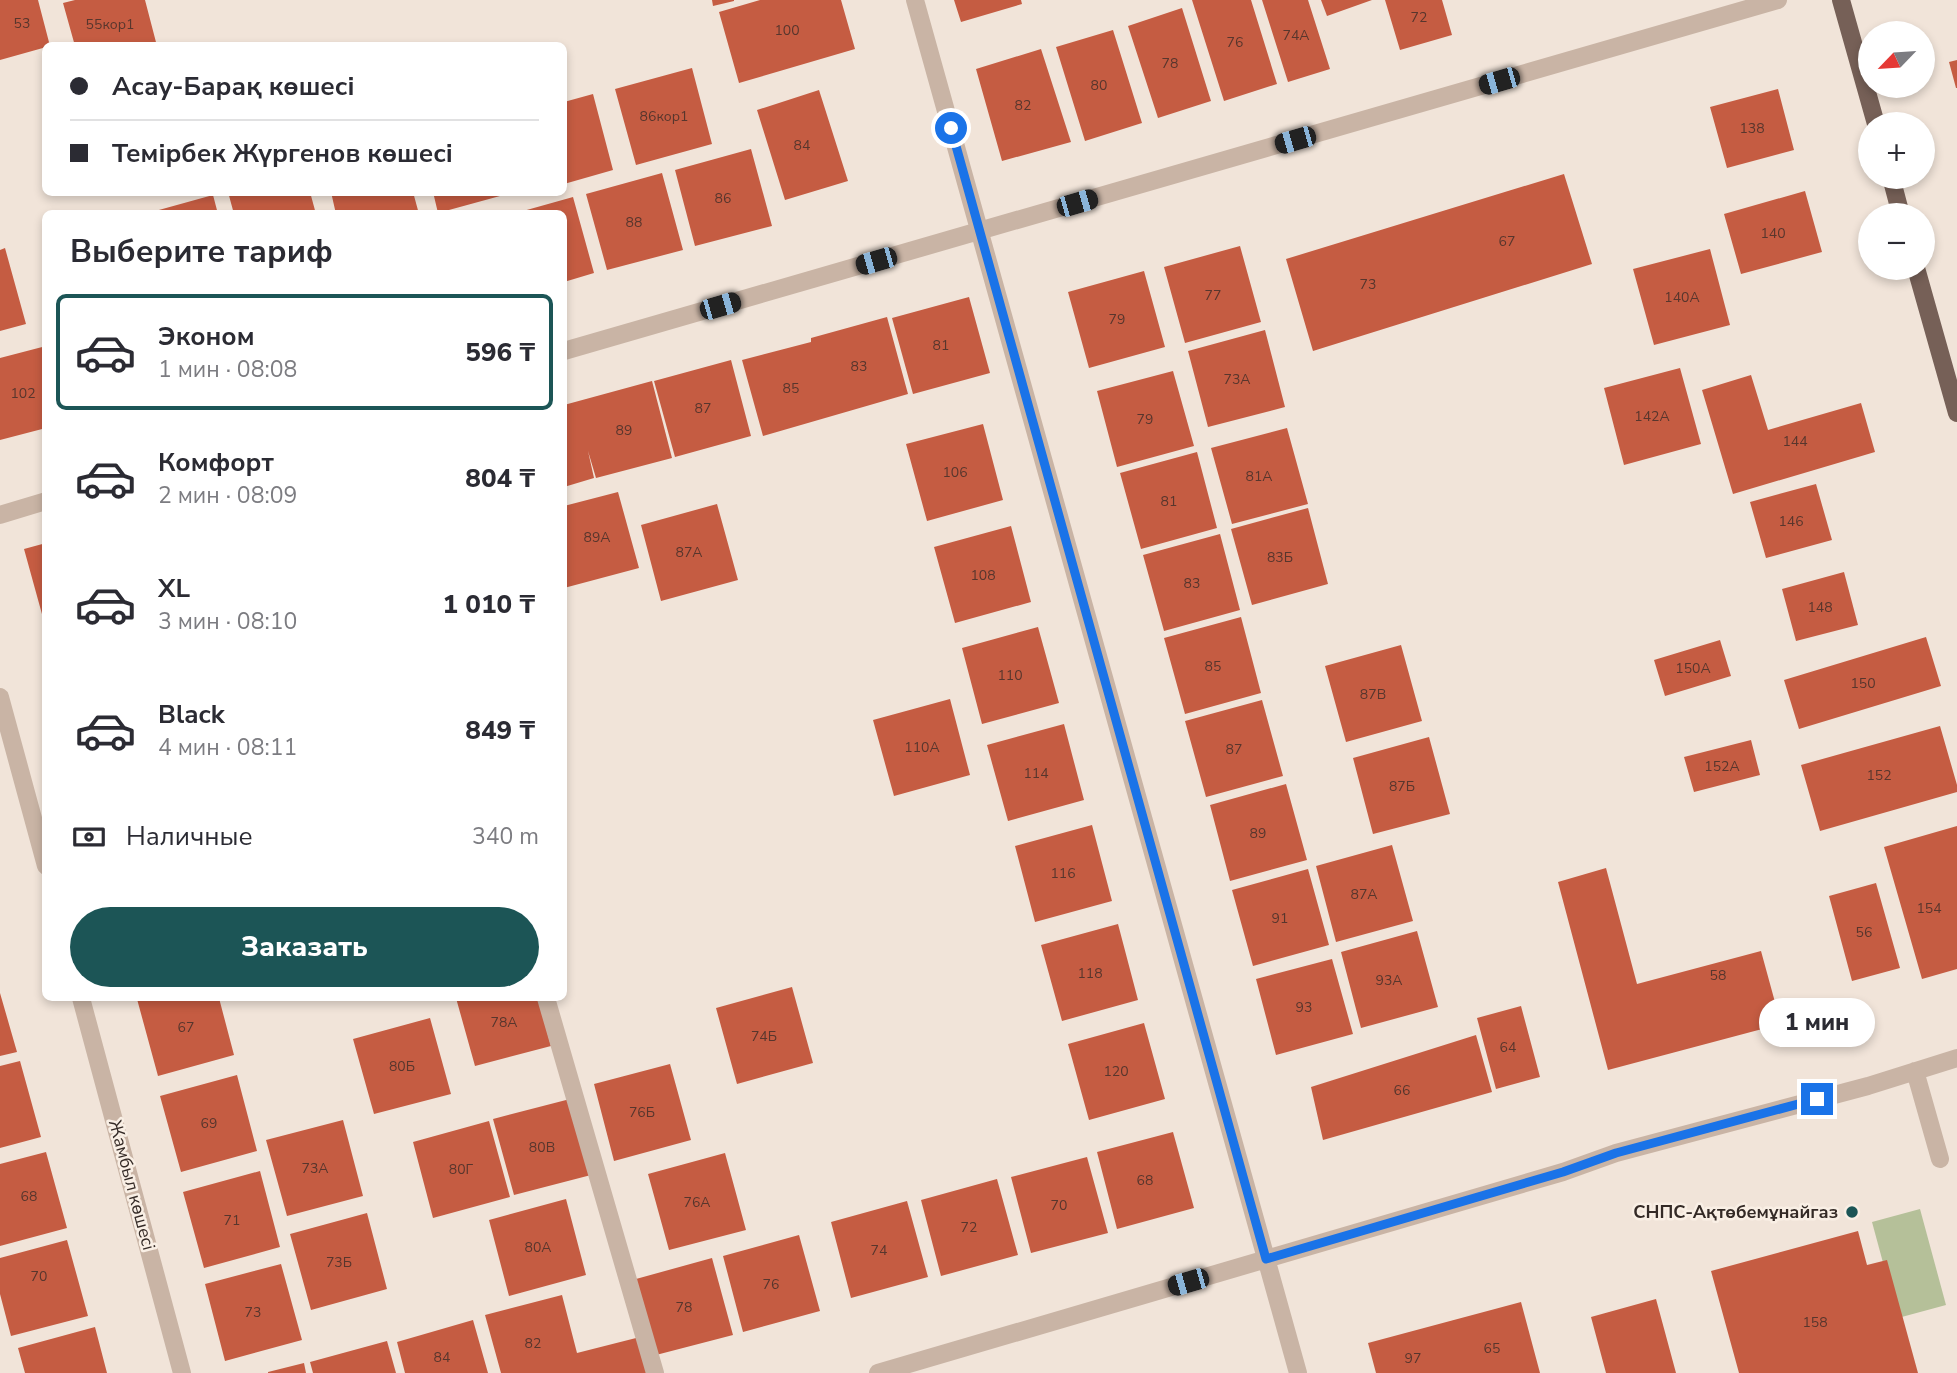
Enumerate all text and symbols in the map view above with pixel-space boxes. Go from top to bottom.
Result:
house number: 72 [1411,8,1427,27]
house number: 53 [14,14,30,33]
house number: 55кор1 [86,15,134,34]
house number: 100 [774,21,800,40]
north arrow [1858,21,1936,98]
map controls [1858,21,1935,280]
house number: 74А [1282,26,1310,45]
house number: 76 [1227,33,1243,52]
house number: 78 [1162,54,1178,73]
car [1476,65,1523,97]
text: Асау-Барақ көшесі [112,69,354,104]
house number: 80 [1091,76,1107,95]
house number: 82 [1015,96,1031,115]
house number: 86кор1 [640,107,688,126]
route start [935,112,967,144]
button: + [1858,112,1935,189]
house number: 138 [1739,119,1765,138]
car [1272,124,1319,156]
text: Темірбек Жүргенов көшесі [112,136,453,171]
house number: 84 [794,136,810,155]
car [1054,187,1101,219]
house number: 86 [715,189,731,208]
button: − [1858,203,1935,280]
house number: 88 [626,213,642,232]
house number: 140 [1760,224,1786,243]
text: Выберите тариф [70,230,333,273]
house number: 67 [1499,232,1515,251]
car [853,245,900,277]
house number: 73 [1360,275,1376,294]
house number: 77 [1205,286,1221,305]
house number: 140А [1664,288,1700,307]
car [697,290,744,322]
house number: 79 [1109,310,1125,329]
text: Эконом [158,319,255,354]
icon: car [74,321,137,384]
text: 596 ₸ [465,335,535,370]
house number: 81 [933,336,949,355]
text: 1 мин · 08:08 [158,354,297,385]
house number: 83 [851,357,867,376]
house number: 73А [1223,370,1251,389]
house number: 85 [783,379,799,398]
house number: 102 [10,384,36,403]
house number: 87 [695,399,711,418]
house number: 142А [1634,407,1670,426]
house number: 79 [1137,410,1153,429]
house number: 89 [616,421,632,440]
house number: 144 [1782,432,1808,451]
text: Комфорт [158,445,274,480]
icon: car [74,447,137,510]
text: 804 ₸ [465,461,535,496]
house number: 106 [942,463,968,482]
house number: 81А [1245,467,1273,486]
text: 2 мин · 08:09 [158,480,297,511]
house number: 81 [1161,492,1177,511]
house number: 146 [1778,512,1804,531]
house number: 89А [583,528,611,547]
house number: 87А [675,543,703,562]
house number: 83Б [1267,548,1293,567]
house number: 108 [970,566,996,585]
text: XL [158,571,190,606]
icon: car [74,573,137,636]
house number: 83 [1184,574,1200,593]
text: 1 010 ₸ [443,587,535,622]
house number: 148 [1807,598,1833,617]
text: 3 мин · 08:10 [158,606,297,637]
house number: 85 [1205,657,1221,676]
house number: 150А [1675,659,1711,678]
house number: 110 [997,666,1023,685]
house number: 150 [1850,674,1876,693]
house number: 87В [1360,685,1386,704]
text: Black [158,697,225,732]
icon: car [74,699,137,762]
text: 849 ₸ [465,713,535,748]
text: 4 мин · 08:11 [158,732,297,763]
house number: 110А [904,738,940,757]
house number: 87 [1226,740,1242,759]
house number: 152А [1704,757,1740,776]
house number: 114 [1023,764,1049,783]
house number: 152 [1866,766,1892,785]
house number: 87Б [1389,777,1415,796]
icon: cash [70,818,108,856]
text: Наличные [126,819,253,854]
text: 340 m [472,821,539,852]
house number: 89 [1250,824,1266,843]
house number: 116 [1050,864,1076,883]
house number: 87А [1350,885,1378,904]
house number: 154 [1916,899,1942,918]
button: Заказать [70,907,539,987]
house number: 91 [1272,909,1288,928]
house number: 56 [1856,923,1872,942]
house number: 118 [1077,964,1103,983]
house number: 58 [1710,966,1726,985]
house number: 93А [1375,971,1403,990]
house number: 93 [1296,998,1312,1017]
callout: 1 мин [1759,998,1875,1046]
text: 1 мин [1785,1007,1849,1038]
house number: 78А [490,1013,518,1032]
house number: 67 [178,1018,194,1037]
house number: 74Б [751,1027,777,1046]
house number: 64 [1500,1038,1516,1057]
house number: 80Б [389,1057,415,1076]
house number: 120 [1103,1062,1129,1081]
house number: 66 [1394,1081,1410,1100]
route end [1801,1083,1833,1115]
house number: 76Б [629,1103,655,1122]
house number: 69 [201,1114,217,1133]
street label: Жамбыл көшесі [103,1117,161,1253]
house number: 80В [529,1138,555,1157]
house number: 73А [301,1159,329,1178]
house number: 80Г [449,1160,474,1179]
house number: 68 [1137,1171,1153,1190]
house number: 68 [21,1187,37,1206]
house number: 76А [683,1193,711,1212]
house number: 70 [1051,1196,1067,1215]
place label: СНПС-Ақтөбемұнайгаз [1633,1200,1838,1224]
marker: СНПС-Ақтөбемұнайгаз [1844,1204,1860,1220]
house number: 71 [224,1211,240,1230]
house number: 72 [961,1218,977,1237]
house number: 80А [524,1238,552,1257]
house number: 74 [871,1241,887,1260]
house number: 73Б [326,1253,352,1272]
car [1165,1266,1212,1298]
house number: 70 [31,1267,47,1286]
house number: 76 [763,1275,779,1294]
house number: 78 [676,1298,692,1317]
house number: 73 [245,1303,261,1322]
house number: 158 [1802,1313,1828,1332]
house number: 82 [525,1334,541,1353]
house number: 65 [1484,1339,1500,1358]
house number: 84 [434,1348,450,1367]
house number: 97 [1405,1349,1421,1368]

